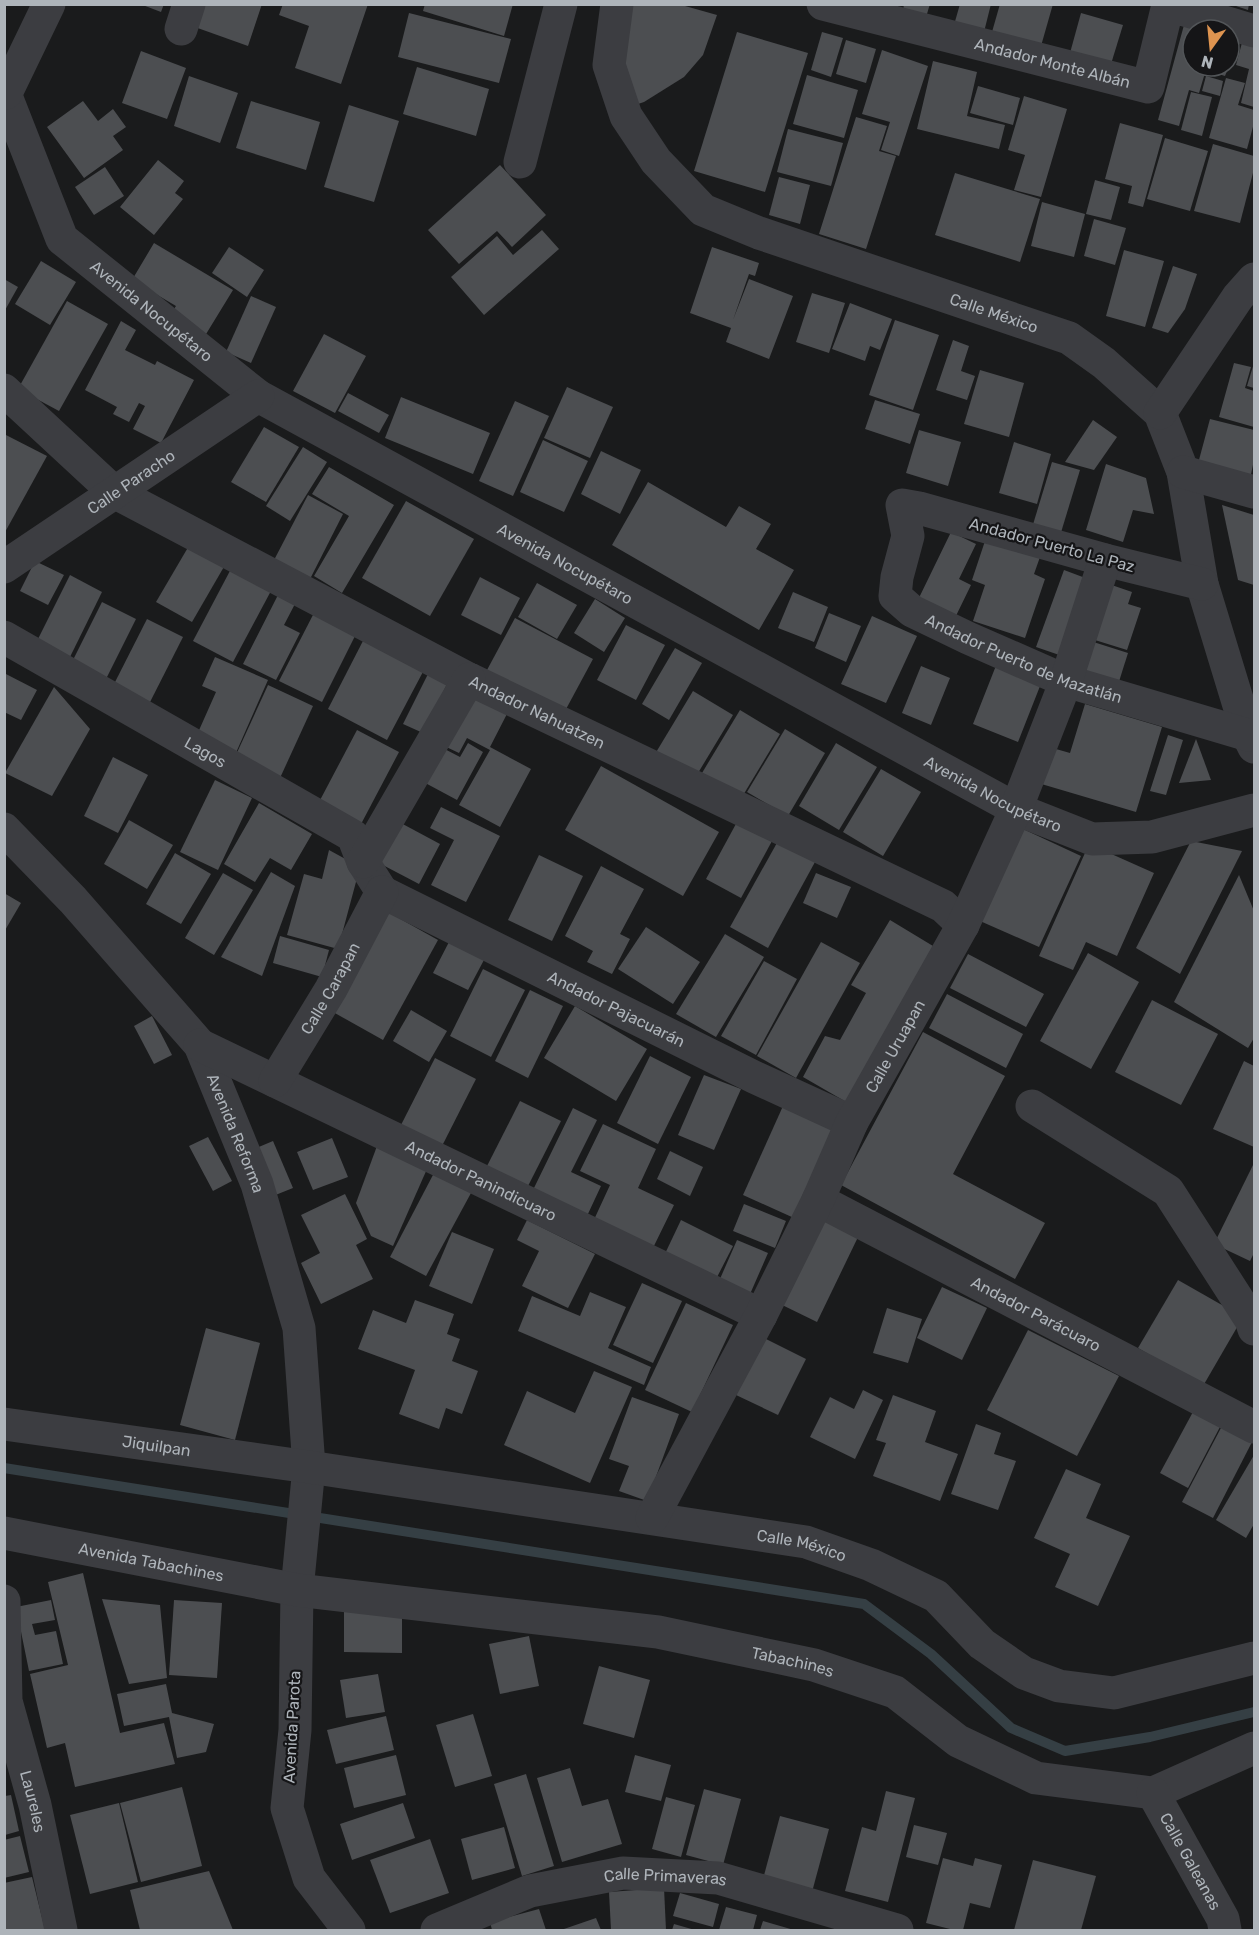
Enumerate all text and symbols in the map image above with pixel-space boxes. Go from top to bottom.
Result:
north arrow [1181,18,1241,78]
street label: Andador Monte Albán [973,34,1133,92]
text: N [1199,51,1215,73]
street label: Avenida Nocupétaro [87,256,217,366]
street label: Calle México [947,289,1041,336]
street label: Calle Paracho [83,445,178,518]
street label: Andador Puerto La Paz [967,514,1137,576]
street label: Avenida Nocupétaro [494,519,636,608]
street label: Andador Puerto de Mazatlán [923,610,1125,707]
street label: Andador Nahuatzen [466,671,608,752]
street label: Lagos [181,733,230,771]
street label: Avenida Nocupétaro [921,751,1064,836]
street label: Calle Carapan [296,939,363,1037]
street label: Andador Pajacuarán [545,967,688,1051]
street label: Calle Uruapan [861,996,929,1096]
street label: Avenida Reforma [203,1071,269,1195]
street label: Andador Panindicuaro [403,1136,560,1225]
street label: Andador Parácuaro [968,1272,1104,1355]
street label: Jiquilpan [121,1431,192,1460]
street label: Calle México [755,1525,849,1565]
street label: Avenida Tabachines [77,1538,225,1585]
street label: Tabachines [750,1643,837,1681]
street label: Avenida Parota [280,1670,304,1784]
street label: Laureles [16,1768,50,1834]
street label: Calle Galeanas [1156,1809,1225,1913]
street label: Calle Primaveras [602,1864,730,1890]

